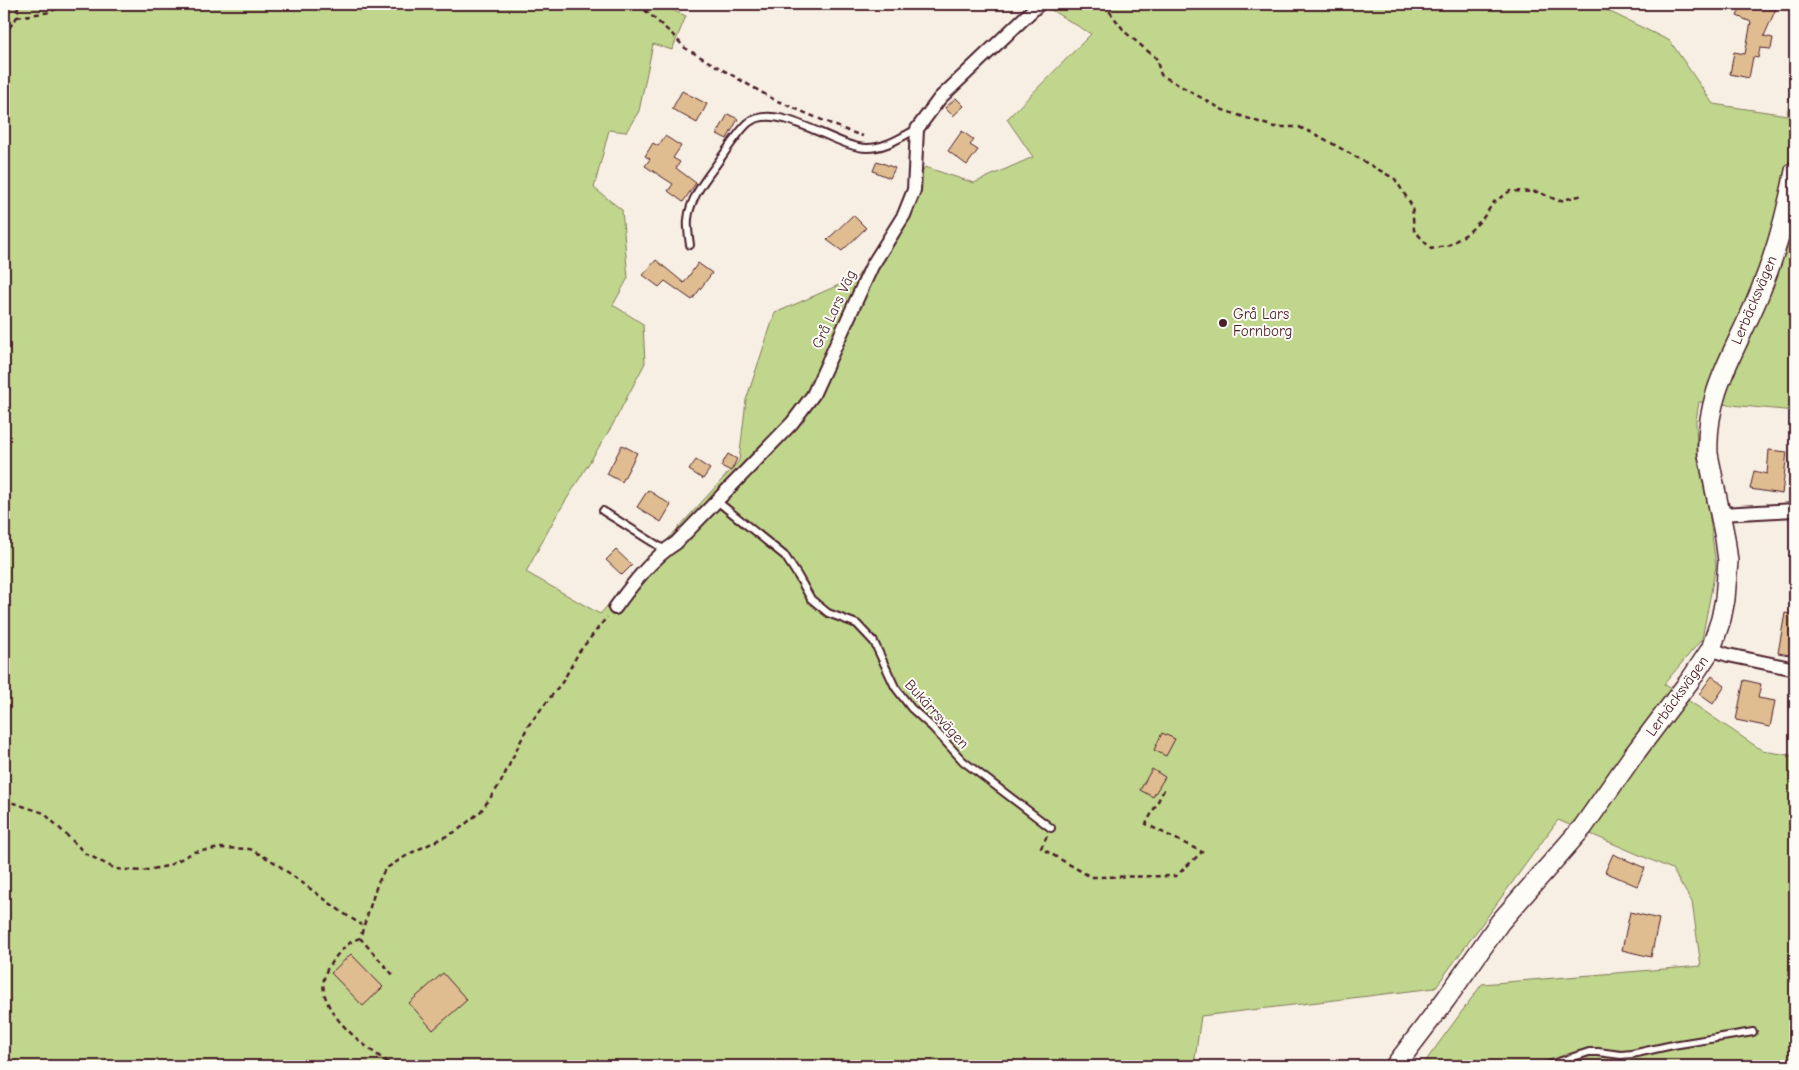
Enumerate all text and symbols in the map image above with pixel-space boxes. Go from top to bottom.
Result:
street label: Lerbäcksvägen [1727,253,1781,347]
street label: Grå Lars Väg [808,267,860,351]
place label: Grå Lars Fornborg [1233,305,1292,340]
marker: Grå Lars Fornborg [1217,317,1229,329]
street label: Lerbäcksvägen [1642,652,1712,740]
street label: Bukärrsvägen [901,676,973,752]

